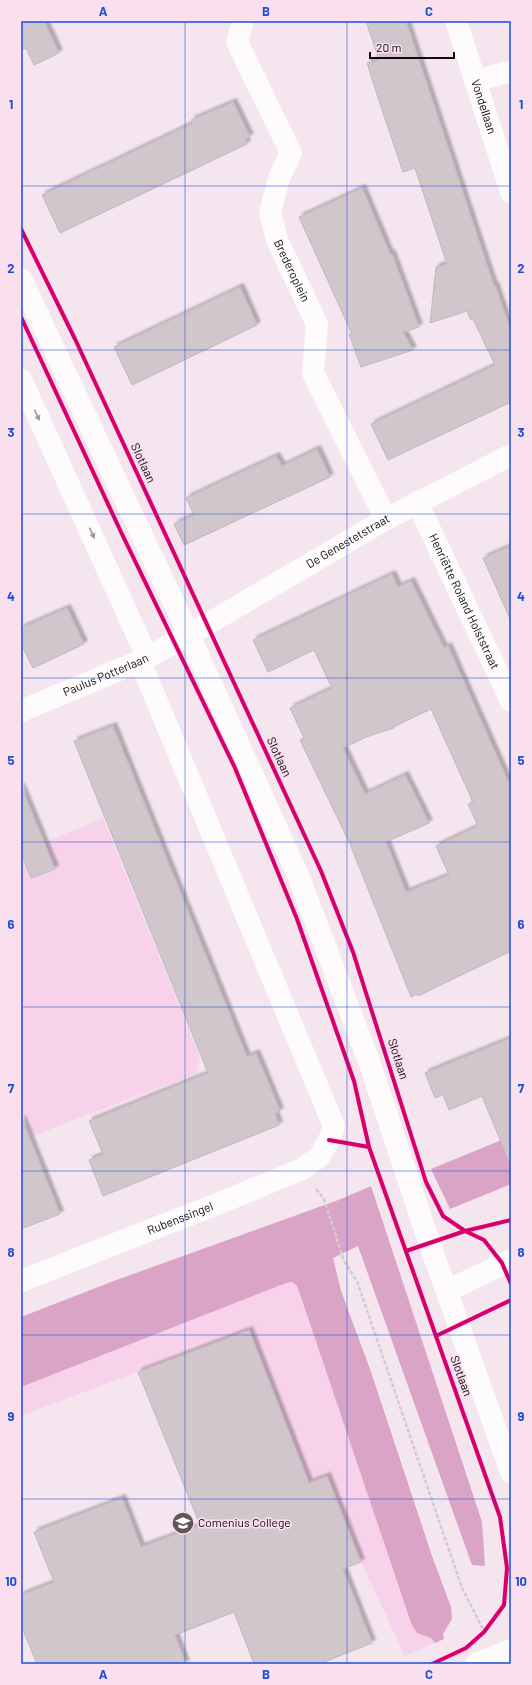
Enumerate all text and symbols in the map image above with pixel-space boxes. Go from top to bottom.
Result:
text: A [99,3,108,19]
text: B [262,3,270,19]
text: C [425,3,433,19]
scale bar [370,34,454,60]
text: 20 m [376,40,402,54]
street label: Vondellaan [469,77,500,135]
text: 1 [9,96,13,112]
text: 1 [519,96,523,112]
street label: Brederoplein [272,237,313,304]
text: 2 [7,260,15,276]
text: 2 [517,260,525,276]
one-way arrow [34,409,40,420]
text: 3 [7,424,15,440]
text: 3 [517,424,525,440]
street label: Slotlaan [129,441,159,485]
street label: De Genestetstraat [303,510,391,571]
one-way arrow [89,527,95,538]
street label: Henriëtte Roland Holststraat [427,531,503,671]
text: 4 [7,588,15,604]
text: 4 [517,588,525,604]
street label: Paulus Potterlaan [61,650,150,699]
street label: Slotlaan [265,735,295,779]
text: 5 [7,752,15,768]
text: 5 [517,752,525,768]
text: 6 [8,916,15,932]
text: 6 [518,916,525,932]
street label: Slotlaan [386,1037,412,1081]
text: 7 [8,1080,15,1096]
text: 7 [518,1080,525,1096]
street label: Rubenssingel [145,1198,215,1237]
text: 8 [7,1244,15,1260]
text: 8 [517,1244,525,1260]
street label: Slotlaan [448,1353,476,1398]
text: 9 [8,1408,15,1424]
text: 9 [518,1408,525,1424]
school or university icon: Comenius College [170,1510,196,1536]
place label: Comenius College [198,1515,291,1529]
text: 10 [5,1573,17,1589]
text: 10 [515,1573,527,1589]
text: A [99,1666,108,1682]
text: B [262,1666,270,1682]
text: C [425,1666,433,1682]

